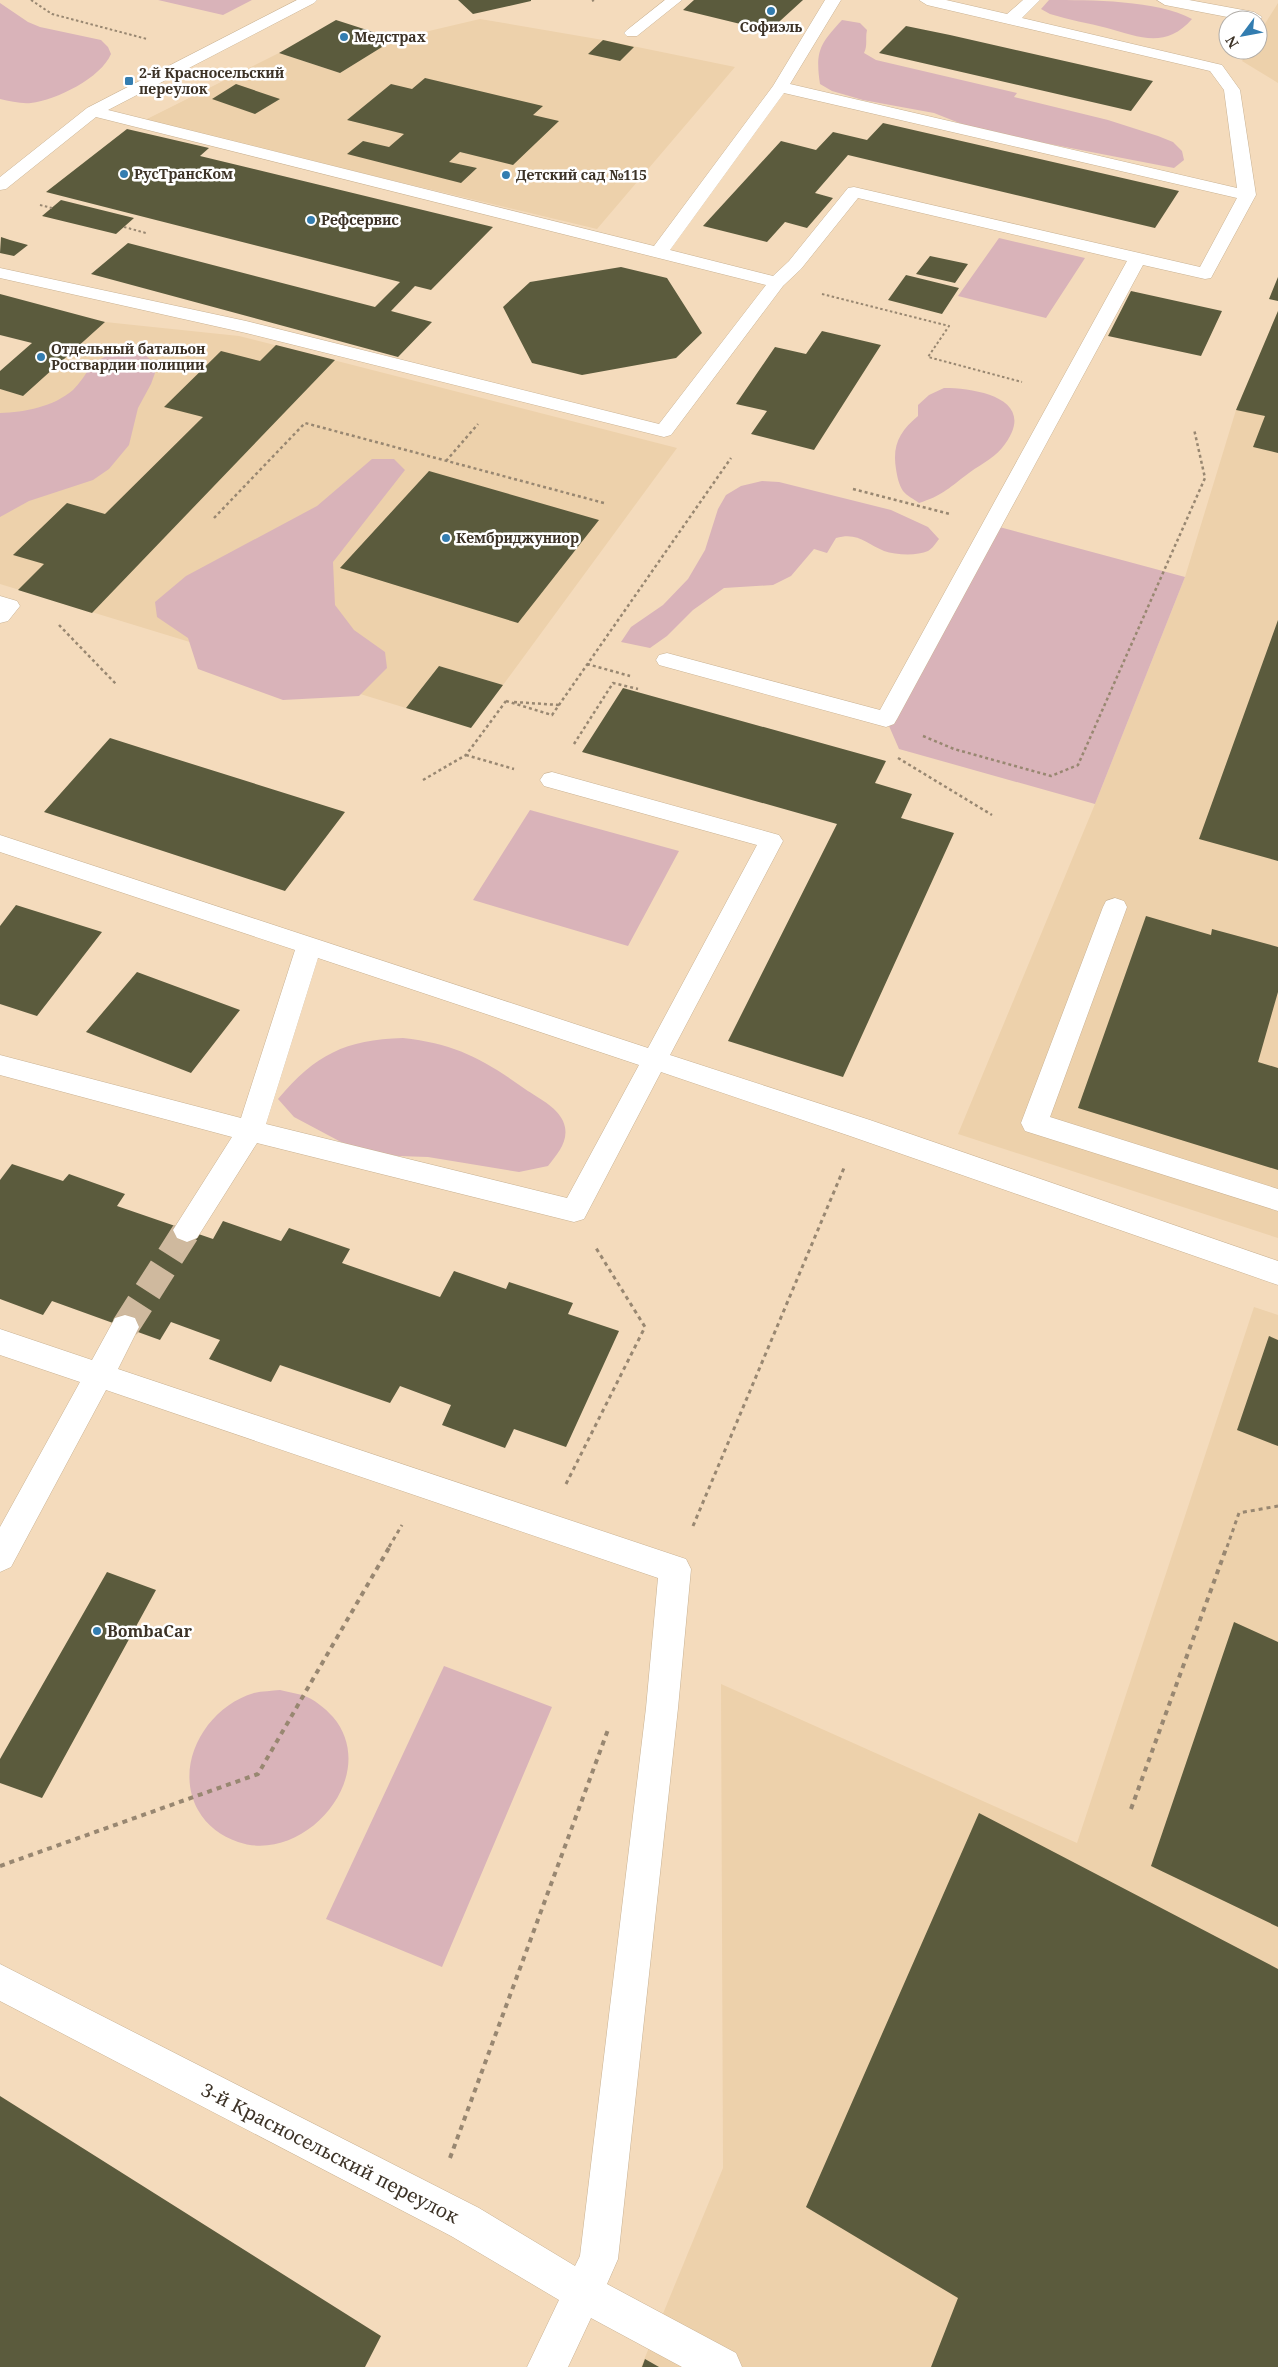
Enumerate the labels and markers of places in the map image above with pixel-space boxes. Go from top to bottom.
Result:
marker: Софиэль [765,5,777,17]
place label: Софиэль [740,17,802,36]
place label: Медстрах [354,27,426,46]
marker: Медстрах [338,31,350,43]
place label: 2-й Красносельский переулок [139,63,285,98]
marker: 2-й Красносельский переулок [123,75,135,87]
place label: РусТрансКом [134,164,233,183]
place label: Детский сад №115 [516,165,647,184]
marker: РусТрансКом [118,168,130,180]
marker: Детский сад №115 [500,169,512,181]
place label: Рефсервис [321,210,399,229]
marker: Рефсервис [305,214,317,226]
place label: Отдельный батальон Росгвардии полиции [51,339,206,374]
marker: Отдельный батальон Росгвардии полиции [35,351,47,363]
place label: Кембриджуниор [456,528,579,547]
marker: Кембриджуниор [440,532,452,544]
place label: BombaCar [107,1620,193,1642]
marker: BombaCar [91,1625,103,1637]

